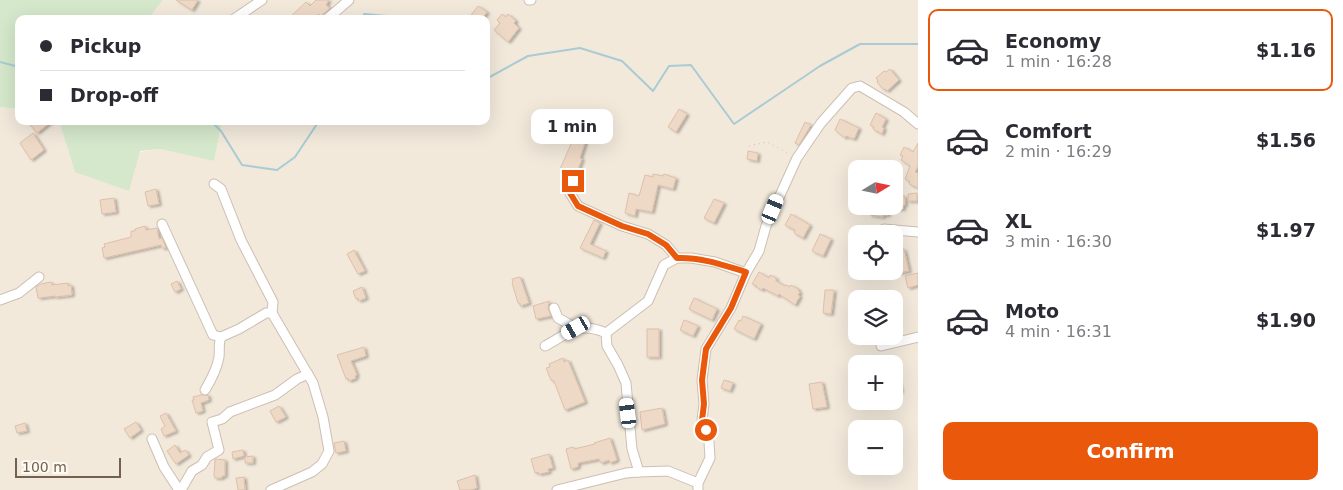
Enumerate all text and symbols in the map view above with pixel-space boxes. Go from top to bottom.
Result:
icon: car [945,28,990,73]
text: Economy [1005,30,1101,52]
text: Pickup [70,35,141,57]
text: $1.16 [1256,39,1316,61]
text: 1 min · 16:28 [1005,52,1112,71]
text: Drop-off [70,84,158,106]
callout: 1 min [532,109,614,144]
text: 1 min [547,117,597,136]
icon: car [945,118,990,163]
text: Comfort [1005,120,1092,142]
text: $1.56 [1256,129,1316,151]
text: 2 min · 16:29 [1005,142,1112,161]
north arrow [848,160,902,215]
map controls [848,160,903,475]
route end [562,170,584,192]
car [760,192,785,226]
icon: car [945,208,990,253]
text: XL [1005,210,1032,232]
text: $1.97 [1256,219,1316,241]
button: locate [848,225,903,280]
text: 3 min · 16:30 [1005,232,1112,251]
button: layers [848,290,903,345]
icon: car [945,298,990,343]
text: Moto [1005,300,1059,322]
text: $1.90 [1256,309,1316,331]
car [559,314,592,342]
text: 4 min · 16:31 [1005,322,1112,341]
button: + [848,355,903,410]
car [618,397,637,429]
route start [695,419,717,441]
button: − [848,420,903,475]
button: Confirm [943,422,1318,480]
scale bar [15,455,121,478]
text: 100 m [22,459,67,475]

